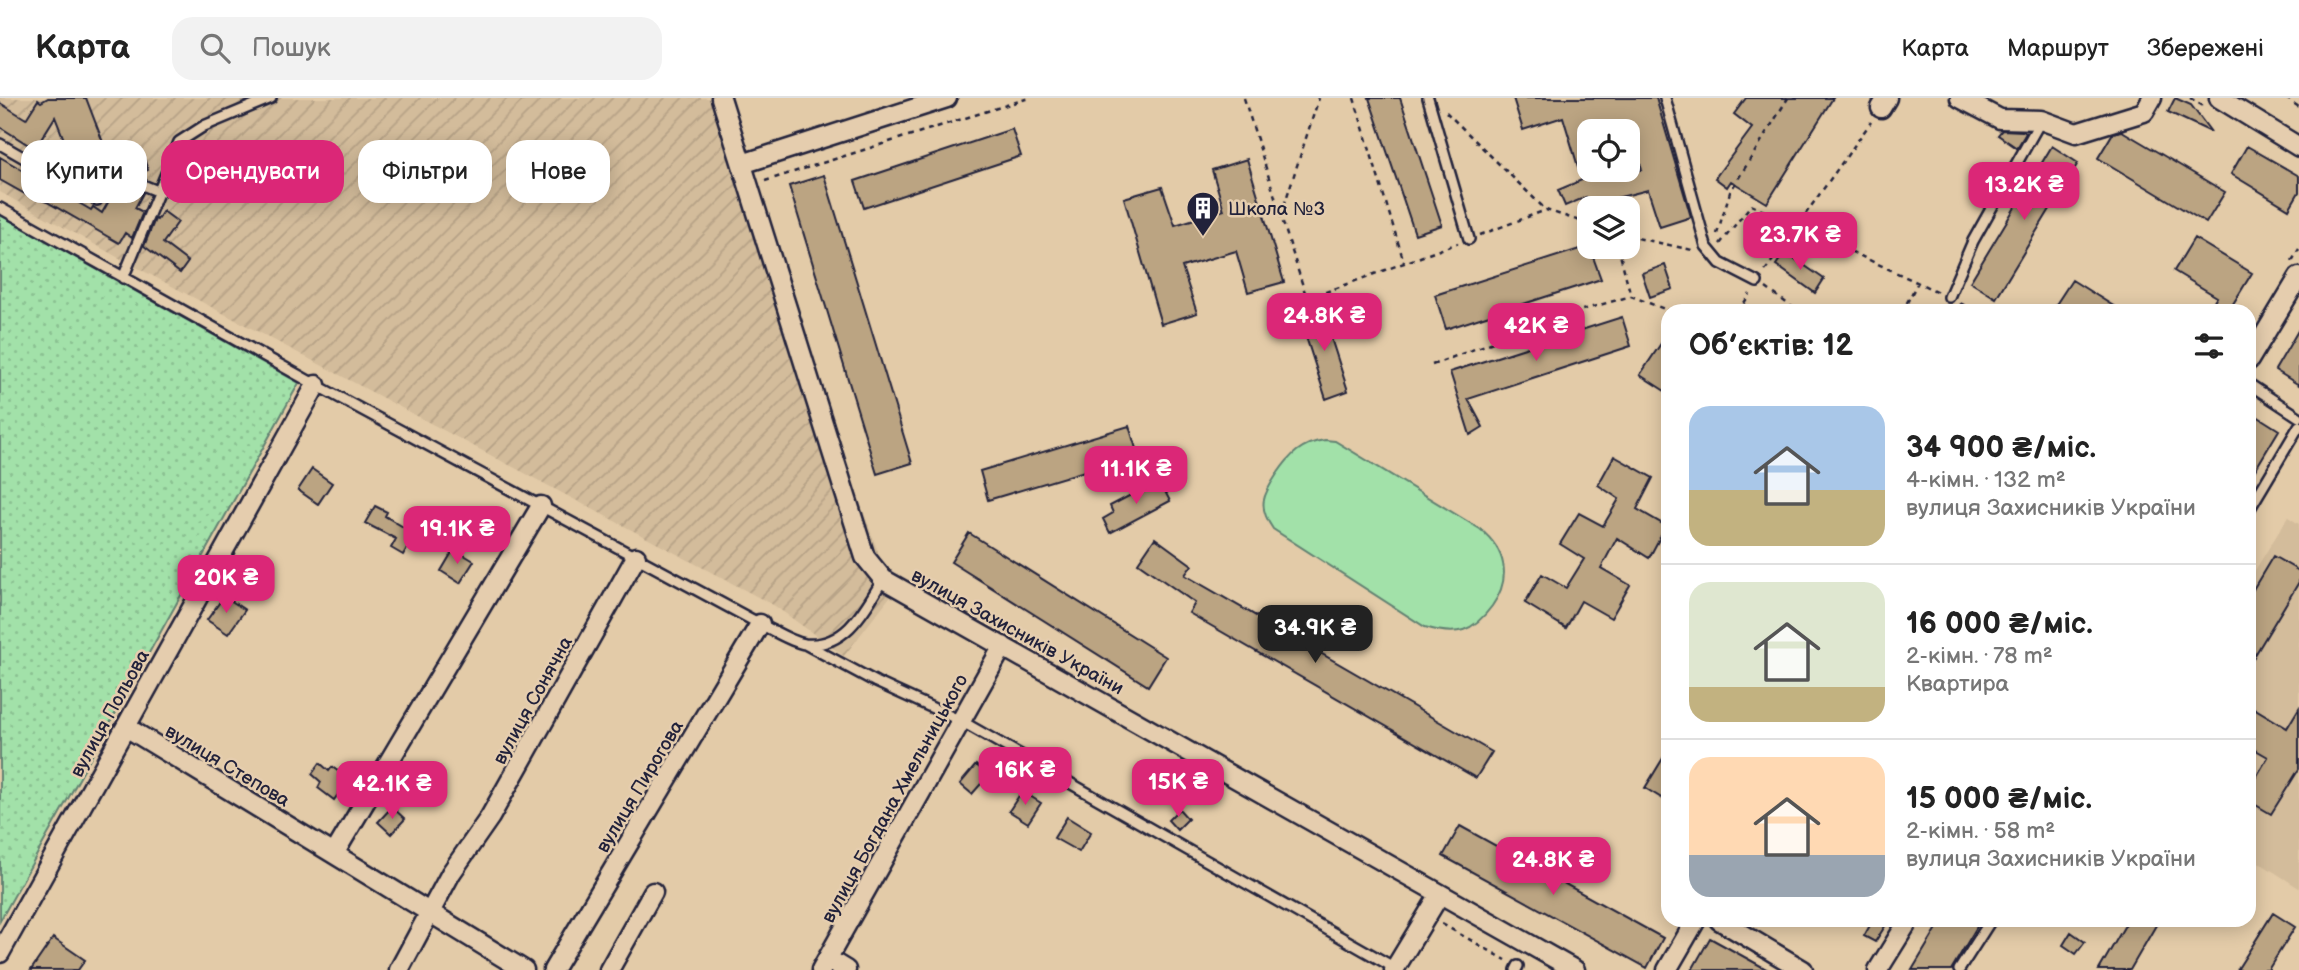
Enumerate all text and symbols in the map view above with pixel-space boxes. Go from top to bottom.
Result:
search box [172,17,662,80]
text: Карта [35,28,130,68]
icon: search [196,29,234,67]
text: Пошук [252,33,331,64]
text: Карта [1901,34,1969,63]
text: Маршрут [2007,34,2109,63]
text: Збережені [2147,34,2264,63]
map controls [1577,119,1640,259]
button: locate [1577,119,1640,182]
chip: Купити [21,140,147,203]
chip: Орендувати [161,140,344,203]
chip: Фільтри [358,140,492,203]
chip: Нове [506,140,610,203]
pin: 13.2K ₴ [1959,162,2089,222]
text: 13.2K ₴ [1984,171,2064,199]
building icon: Школа №3 [1184,189,1222,238]
button: layers [1577,196,1640,259]
place label: Школа №3 [1228,198,1325,221]
pin: 23.7K ₴ [1735,212,1865,272]
text: 23.7K ₴ [1759,221,1841,249]
pin: 24.8K ₴ [1259,294,1389,353]
text: 24.8K ₴ [1283,302,1365,330]
pin: 42K ₴ [1487,303,1585,363]
text: 42K ₴ [1504,312,1568,340]
icon: filters [2190,327,2228,365]
text: Об’єктів: 12 [1689,328,1853,364]
text: 34 900 ₴/міс. [1906,430,2096,466]
icon: home [1745,434,1829,518]
pin: 11.1K ₴ [1071,446,1201,506]
text: 11.1K ₴ [1100,455,1172,483]
text: 4-кімн. · 132 m² [1906,466,2066,494]
text: вулиця Захисників України [1906,494,2196,522]
pin: 19.1K ₴ [392,506,522,566]
text: 19.1K ₴ [419,515,495,543]
pin: 20K ₴ [177,556,275,615]
text: 20K ₴ [194,564,258,592]
street label: вулиця Захисників України [907,564,1128,700]
pin: 34.9K ₴ [1250,606,1380,665]
text: 16 000 ₴/міс. [1906,606,2093,642]
icon: home [1745,610,1829,694]
text: 34.9K ₴ [1274,614,1356,642]
street label: вулиця Сонячна [489,633,578,769]
text: 2-кімн. · 78 m² [1906,642,2053,670]
street label: вулиця Польова [66,646,155,781]
street label: вулиця Богдана Хмельницького [817,670,973,927]
text: Квартира [1906,670,2009,698]
street label: вулиця Пирогова [592,716,689,857]
street label: вулиця Степова [161,720,294,813]
pin: 16K ₴ [976,748,1074,807]
text: 16K ₴ [995,756,1055,784]
pin: 15K ₴ [1129,760,1227,819]
pin: 42.1K ₴ [327,762,457,821]
text: 15K ₴ [1148,768,1208,796]
text: 42.1K ₴ [352,770,432,798]
text: 15 000 ₴/міс. [1906,781,2092,817]
icon: home [1745,785,1829,869]
text: 2-кімн. · 58 m² [1906,817,2055,845]
pin: 24.8K ₴ [1488,838,1618,897]
text: вулиця Захисників України [1906,845,2196,873]
text: 24.8K ₴ [1512,846,1594,874]

